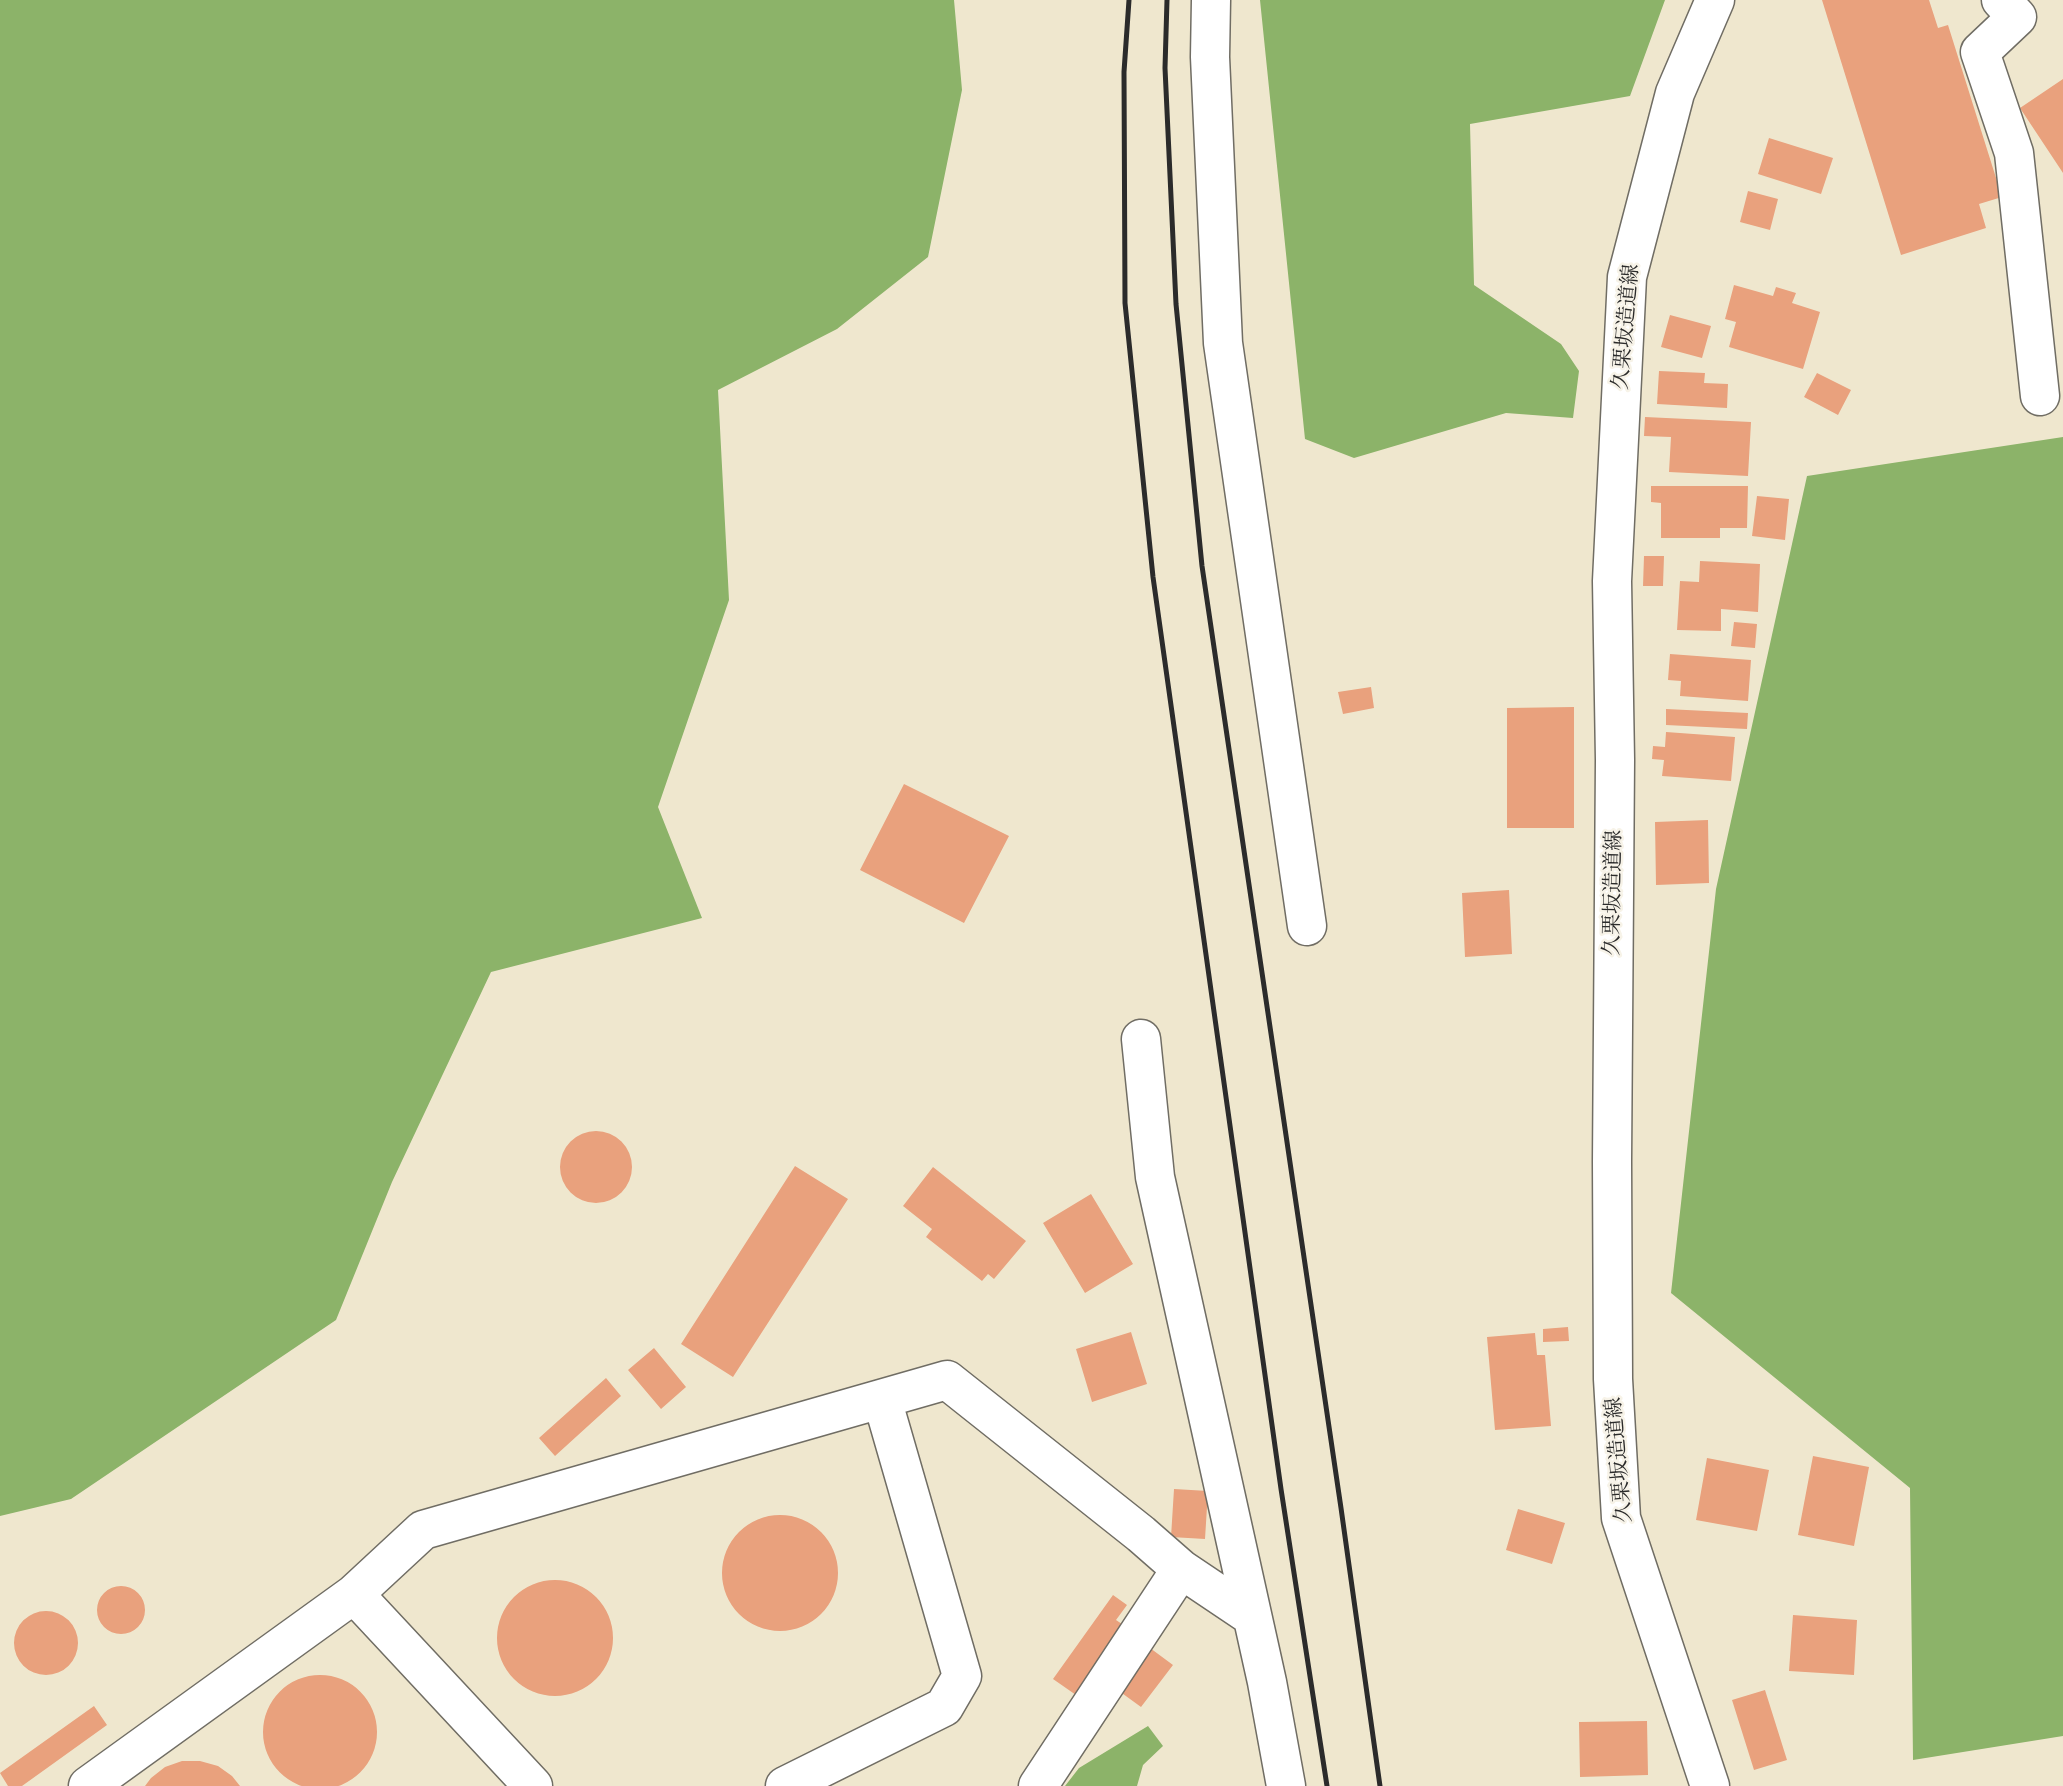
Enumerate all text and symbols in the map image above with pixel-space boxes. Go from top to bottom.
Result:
street label: 久栗坂造道線 [1609,263,1645,391]
street label: 久栗坂造道線 [1600,830,1628,956]
street label: 久栗坂造道線 [1602,1396,1638,1524]

